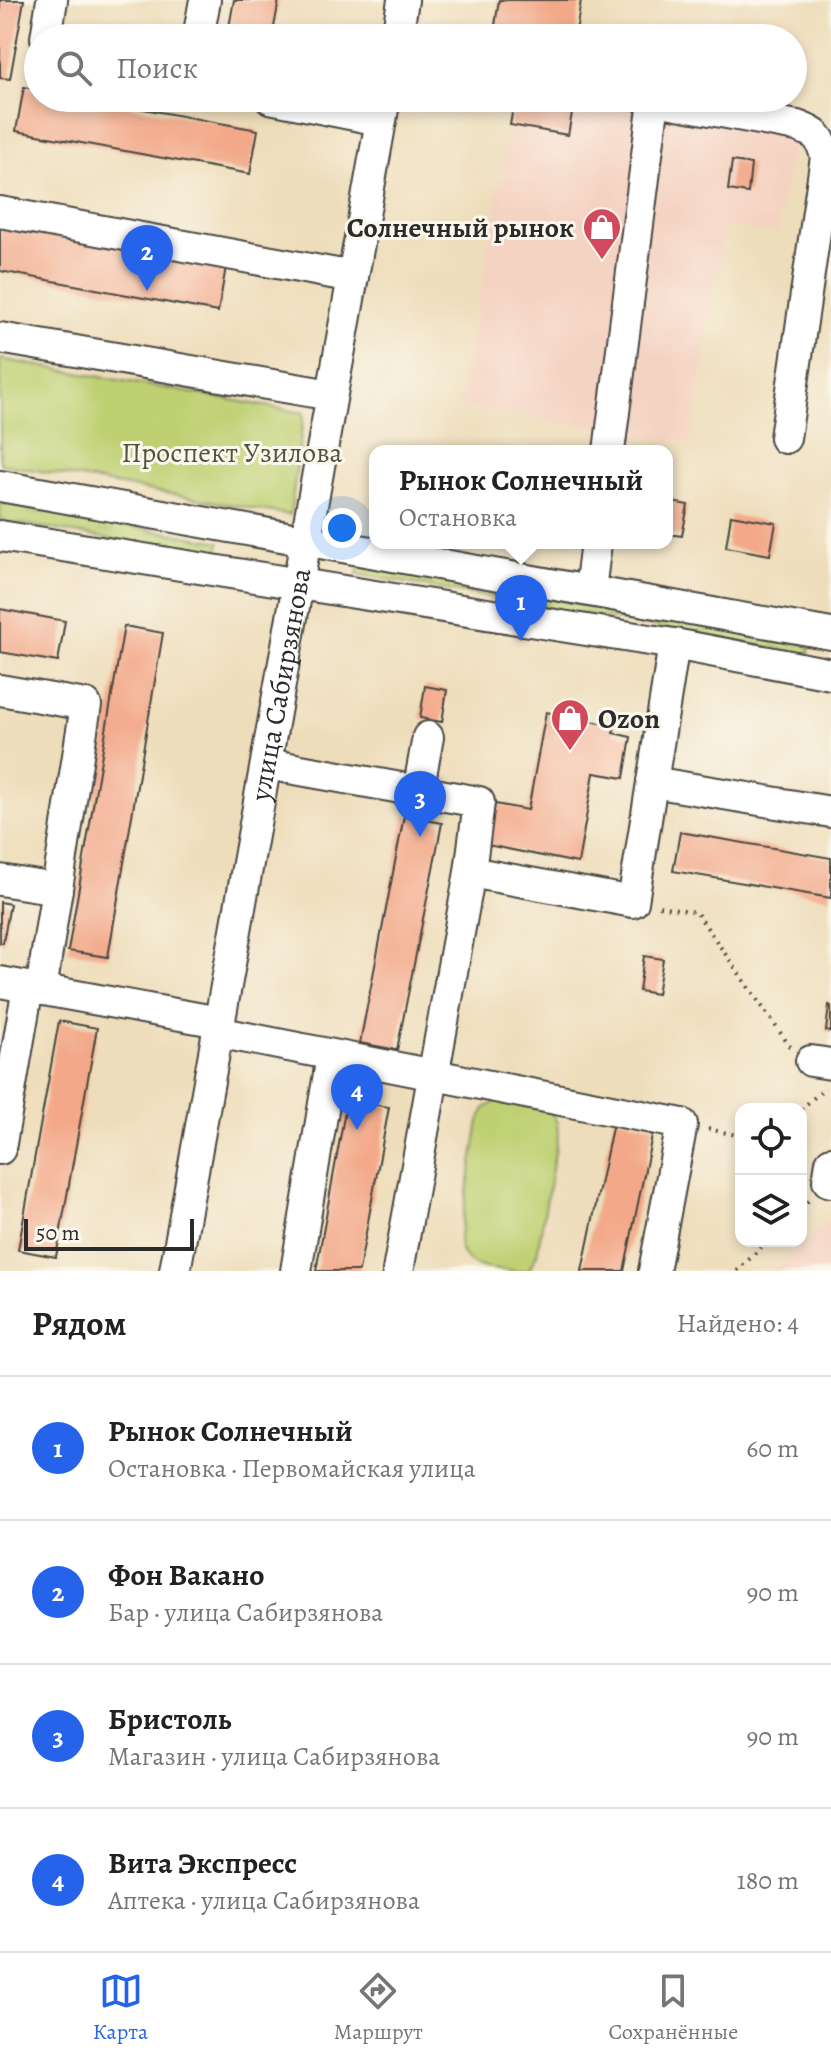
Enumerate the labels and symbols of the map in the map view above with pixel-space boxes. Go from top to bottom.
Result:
shop icon: Солнечный рынок [581,206,623,261]
place label: Солнечный рынок [347,209,574,247]
pin: 2 [121,225,173,291]
park label: Проспект Узилова [122,434,343,472]
your location [322,508,362,548]
street label: улица Сабирзянова [241,565,320,805]
pin: 1 [495,575,547,641]
shop icon: Ozon [549,697,591,752]
place label: Ozon [598,700,660,738]
pin: 3 [394,771,446,837]
pin: 4 [331,1064,383,1130]
scale bar [24,1215,194,1251]

